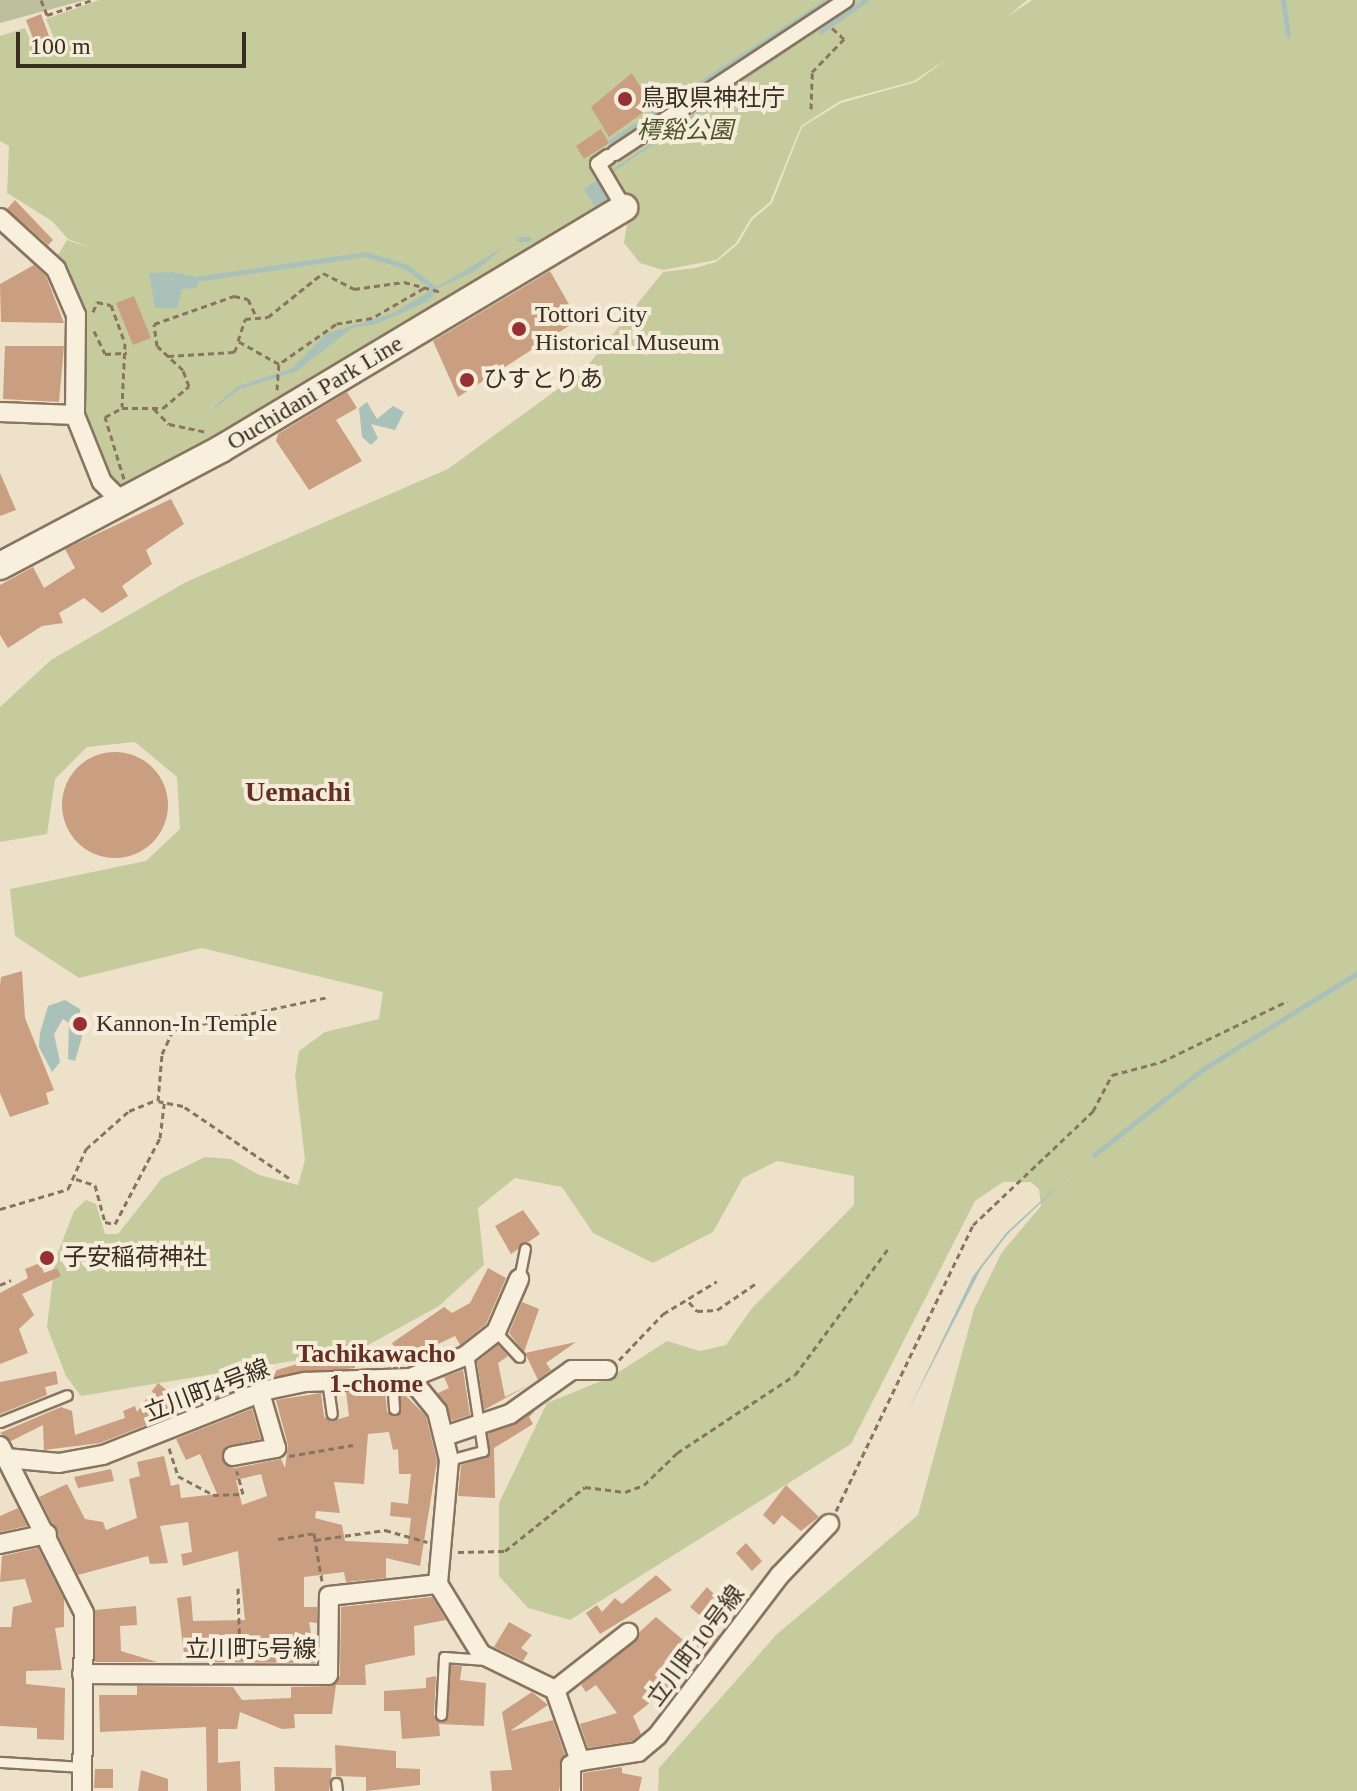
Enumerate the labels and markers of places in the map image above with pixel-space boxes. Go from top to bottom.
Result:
place label: 鳥取県神社庁 [641,85,785,113]
marker: 鳥取県神社庁 [616,90,634,108]
place label: Tottori City Historical Museum [535,301,720,357]
marker: Tottori City Historical Museum [510,320,528,338]
place label: ひすとりあ [483,366,603,394]
marker: ひすとりあ [458,371,476,389]
place label: Kannon-In Temple [96,1010,278,1038]
marker: Kannon-In Temple [71,1015,89,1033]
place label: 子安稲荷神社 [63,1244,207,1272]
marker: 子安稲荷神社 [38,1249,56,1267]

